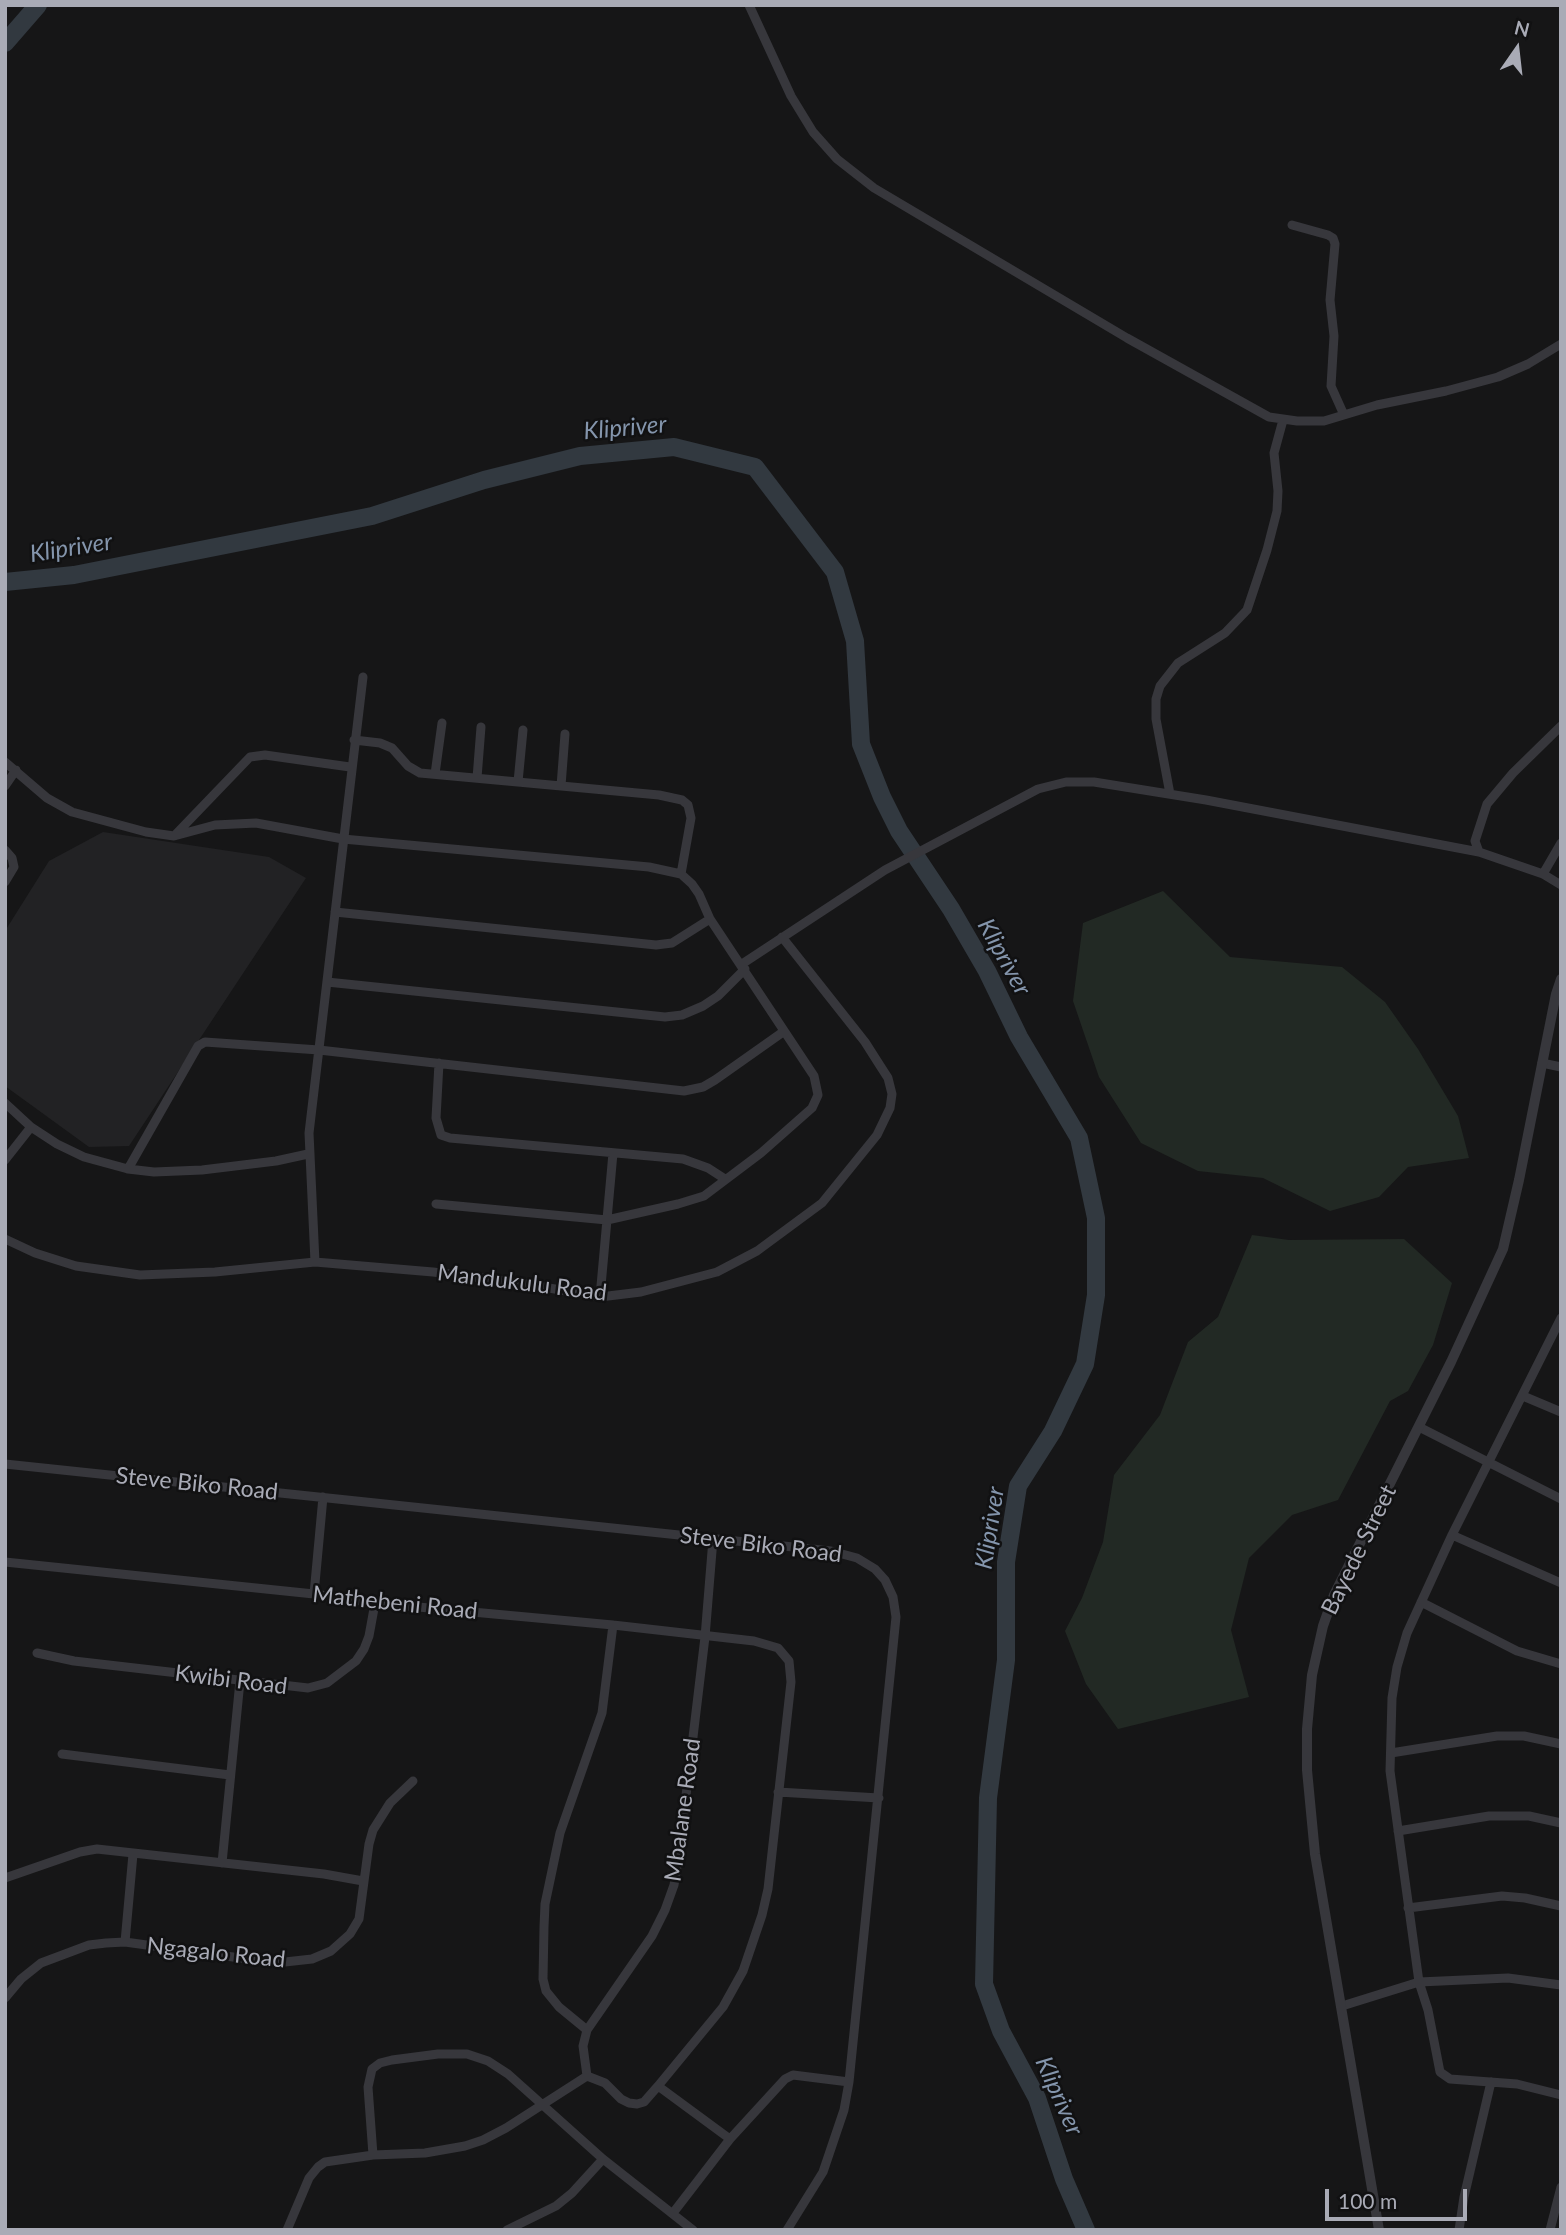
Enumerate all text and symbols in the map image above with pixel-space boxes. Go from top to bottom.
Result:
north arrow [1482,14,1552,84]
text: N [1512,15,1532,41]
water label: Klipriver [582,410,668,446]
water label: Klipriver [28,527,114,569]
water label: Klipriver [971,914,1037,1000]
street label: Mandukulu Road [436,1259,608,1307]
street label: Steve Biko Road [115,1462,279,1506]
street label: Bayede Street [1316,1481,1402,1619]
water label: Klipriver [969,1485,1011,1571]
street label: Steve Biko Road [679,1521,843,1569]
street label: Mathebeni Road [311,1581,479,1625]
street label: Kwibi Road [173,1659,289,1701]
street label: Mbalane Road [659,1737,707,1883]
street label: Ngagalo Road [145,1932,287,1974]
water label: Klipriver [1029,2052,1089,2140]
scale bar [1328,2176,1470,2220]
text: 100 m [1338,2188,1397,2213]

